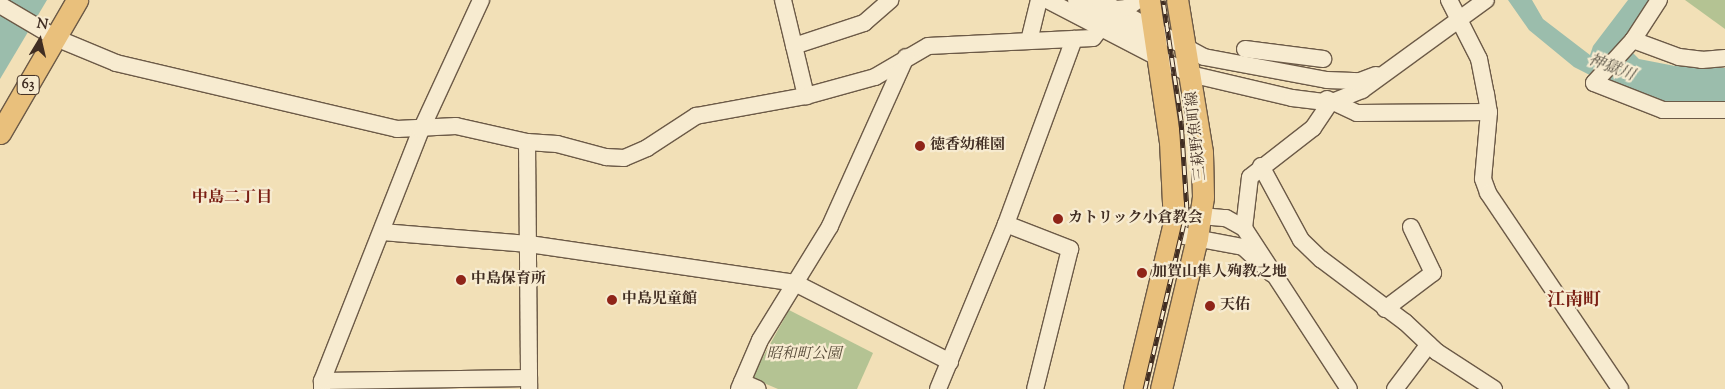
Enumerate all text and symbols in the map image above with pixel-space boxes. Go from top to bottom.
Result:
text: N [35,14,49,36]
north arrow [15,15,65,65]
water label: 神獄川 [1585,51,1637,87]
road number: 63 [15,74,40,96]
street label: 三萩野魚町線 [1183,90,1211,182]
place label: 徳香幼稚園 [930,137,1005,155]
marker: 徳香幼稚園 [914,140,926,152]
district label: 中島二丁目 [192,189,272,209]
place label: カトリック小倉教会 [1068,210,1203,228]
marker: カトリック小倉教会 [1052,213,1064,225]
place label: 加賀山隼人殉教之地 [1152,264,1287,282]
marker: 加賀山隼人殉教之地 [1136,267,1148,279]
place label: 中島保育所 [471,271,546,289]
marker: 中島保育所 [455,274,467,286]
district label: 江南町 [1547,290,1601,312]
place label: 中島児童館 [622,291,697,309]
marker: 中島児童館 [606,294,618,306]
place label: 天佑 [1220,297,1250,315]
marker: 天佑 [1204,300,1216,312]
park label: 昭和町公園 [767,346,841,364]

